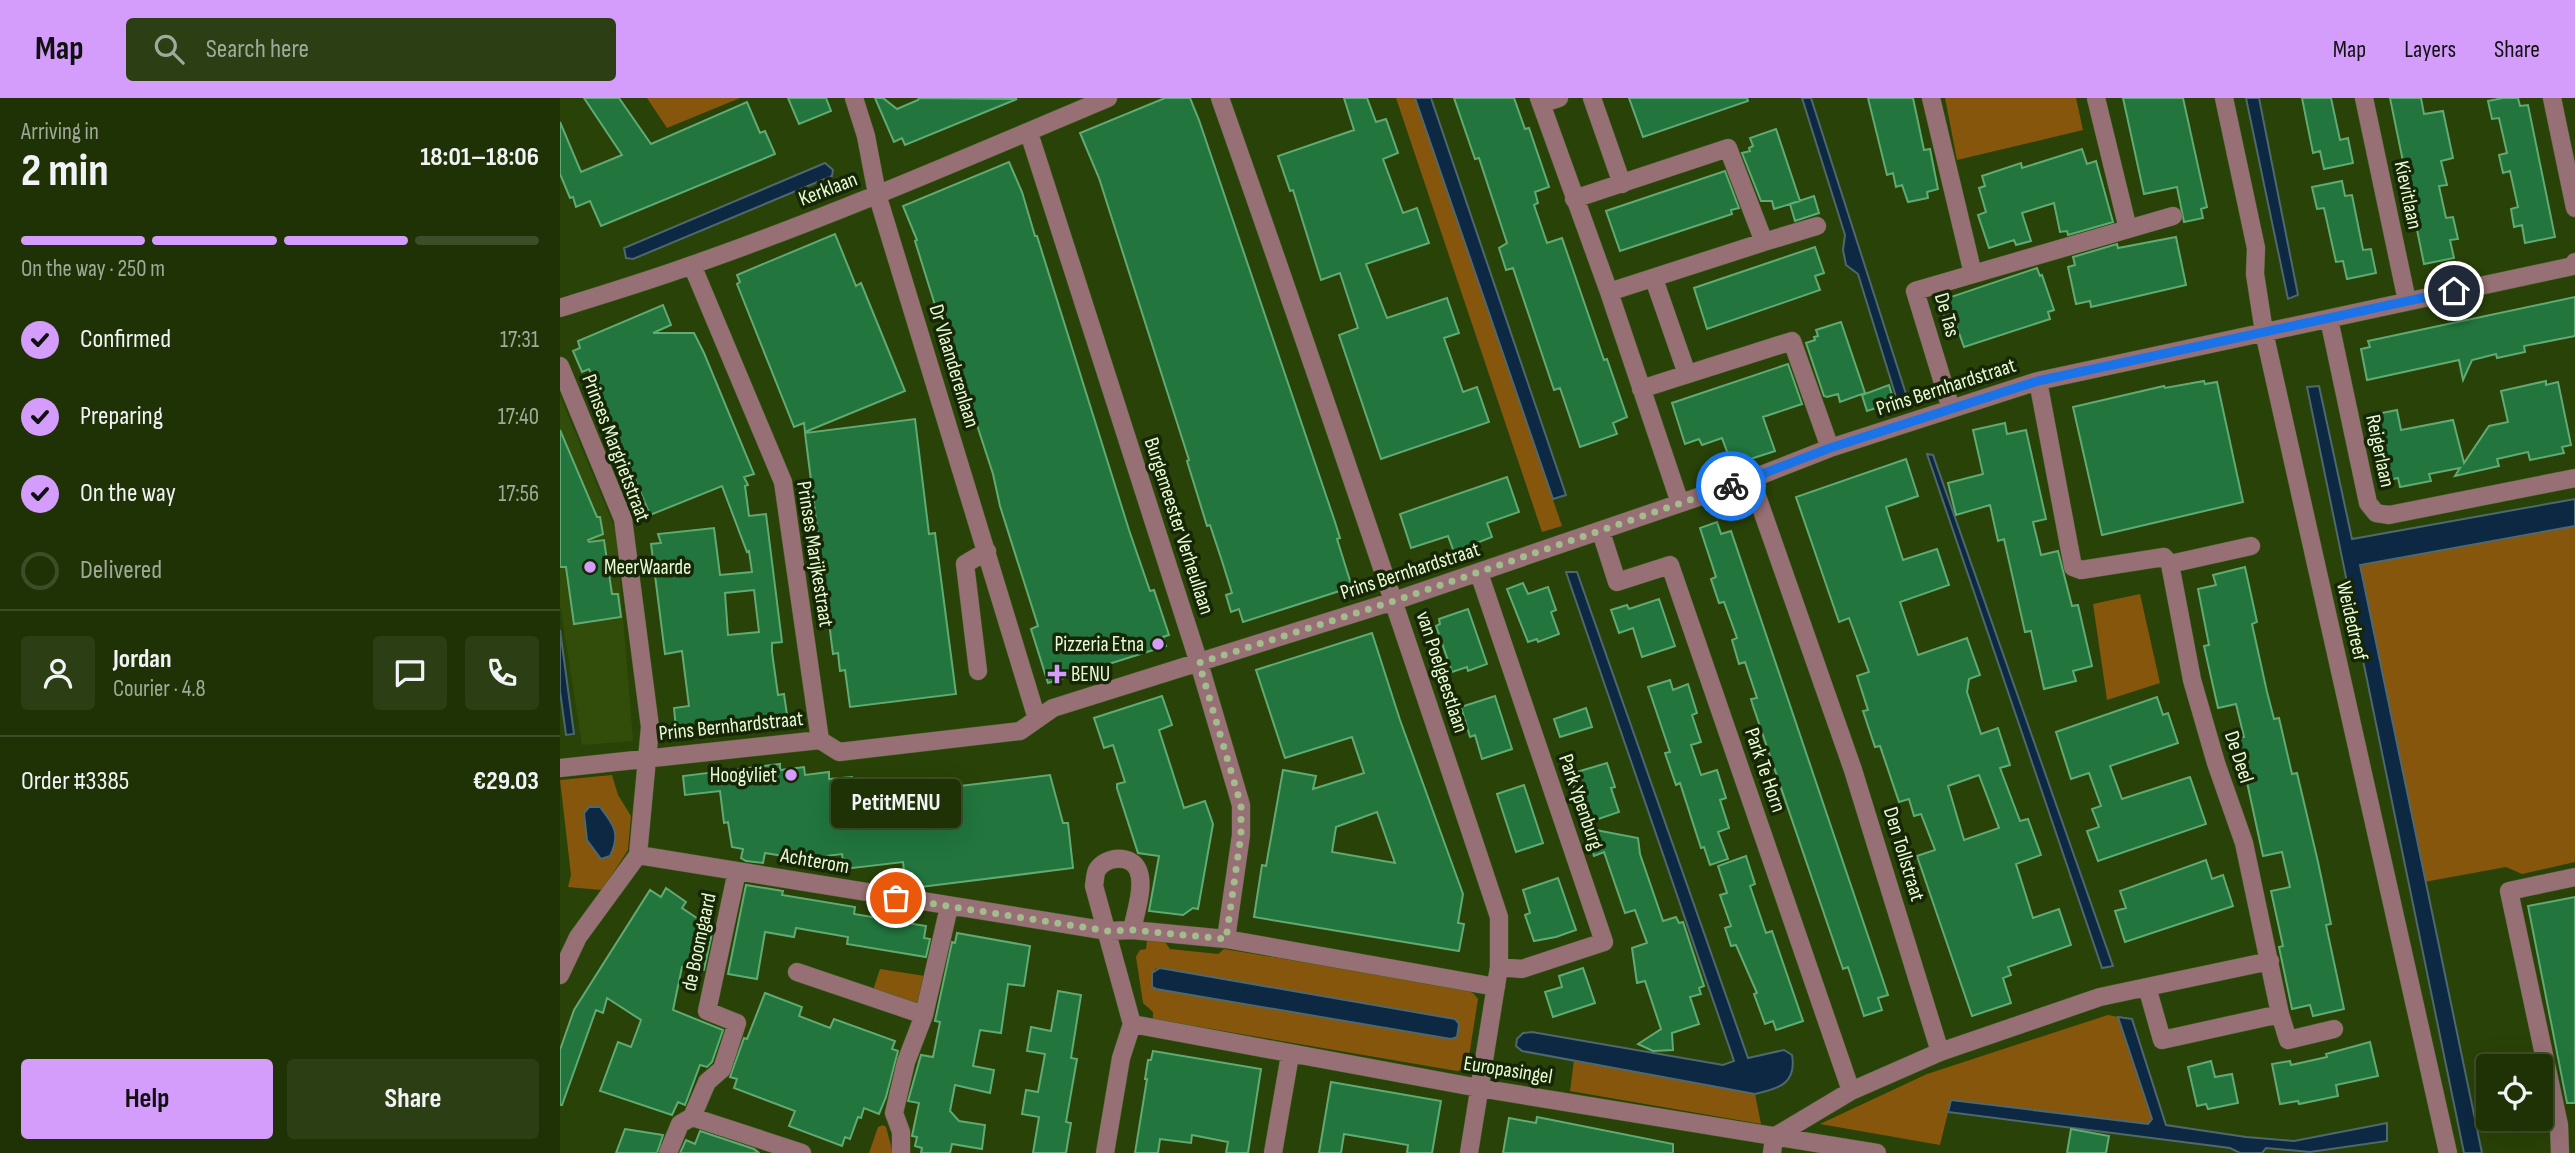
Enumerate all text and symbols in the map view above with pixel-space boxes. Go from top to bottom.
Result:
search box [126,18,616,81]
text: Map [35,29,84,69]
icon: search [150,30,188,68]
text: Search here [206,34,309,65]
text: Map [2333,35,2366,64]
text: Layers [2404,35,2456,64]
text: Share [2494,35,2540,64]
text: Arriving in [21,118,99,146]
text: 18:01–18:06 [420,142,539,173]
text: 2 min [21,144,109,199]
street label: Kievitlaan [2389,159,2427,231]
street label: Kerklaan [795,166,861,212]
text: On the way · 250 m [21,255,165,283]
pin [2424,261,2484,321]
icon: home [2435,272,2473,310]
street label: De Tas [1929,290,1965,340]
street label: Dr Vlaanderenlaan [923,301,985,431]
icon: check [21,321,59,359]
text: Confirmed [80,324,171,355]
text: 17:31 [500,326,539,354]
street label: Prins Bernhardstraat [1873,353,2019,421]
street label: Prinses Margrietstraat [576,371,656,525]
icon: check [21,398,59,436]
text: Preparing [80,401,163,432]
text: 17:40 [498,403,539,431]
street label: Reigerlaan [2360,412,2400,490]
street label: Burgemeester Verheullaan [1139,434,1219,618]
courier [1696,451,1766,521]
icon: bike [1712,467,1750,505]
icon: check [21,475,59,513]
text: On the way [80,478,176,509]
street label: Prinses Marijkestraat [791,479,839,629]
text: 17:56 [498,480,539,508]
street label: Prins Bernhardstraat [1337,537,1483,605]
text: Delivered [80,555,162,586]
place label: MeerWaarde [604,555,692,580]
marker: MeerWaarde [582,559,598,575]
street label: Weidedreef [2331,579,2373,664]
street label: van Poelgeestlaan [1411,608,1473,736]
place label: Pizzeria Etna [1054,632,1144,657]
button: person [21,636,95,710]
button: chat [373,636,447,710]
button: phone [465,636,539,710]
marker: Pizzeria Etna [1150,636,1166,652]
text: Jordan [113,644,171,675]
place label: BENU [1071,662,1110,687]
marker: BENU [1049,666,1065,682]
text: Courier · 4.8 [113,675,206,703]
street label: Prins Bernhardstraat [657,706,805,746]
street label: Park Te Horn [1739,725,1791,815]
street label: De Deel [2219,728,2259,786]
street label: Park Ypenburg [1553,751,1609,853]
place label: Hoogvliet [710,763,777,788]
text: Order #3385 [21,766,129,797]
text: €29.03 [473,766,539,797]
marker: Hoogvliet [783,767,799,783]
callout: PetitMENU [831,779,961,828]
text: PetitMENU [852,789,940,817]
street label: Den Tollstraat [1878,804,1930,904]
street label: Achterom [778,842,851,879]
pin [866,868,926,928]
icon: bag [877,879,915,917]
street label: de Boomgaard [676,891,722,993]
street label: Europasingel [1462,1051,1554,1089]
map controls [2476,1054,2553,1131]
button: locate [2476,1054,2553,1131]
button: Help [21,1059,273,1139]
button: Share [287,1059,539,1139]

